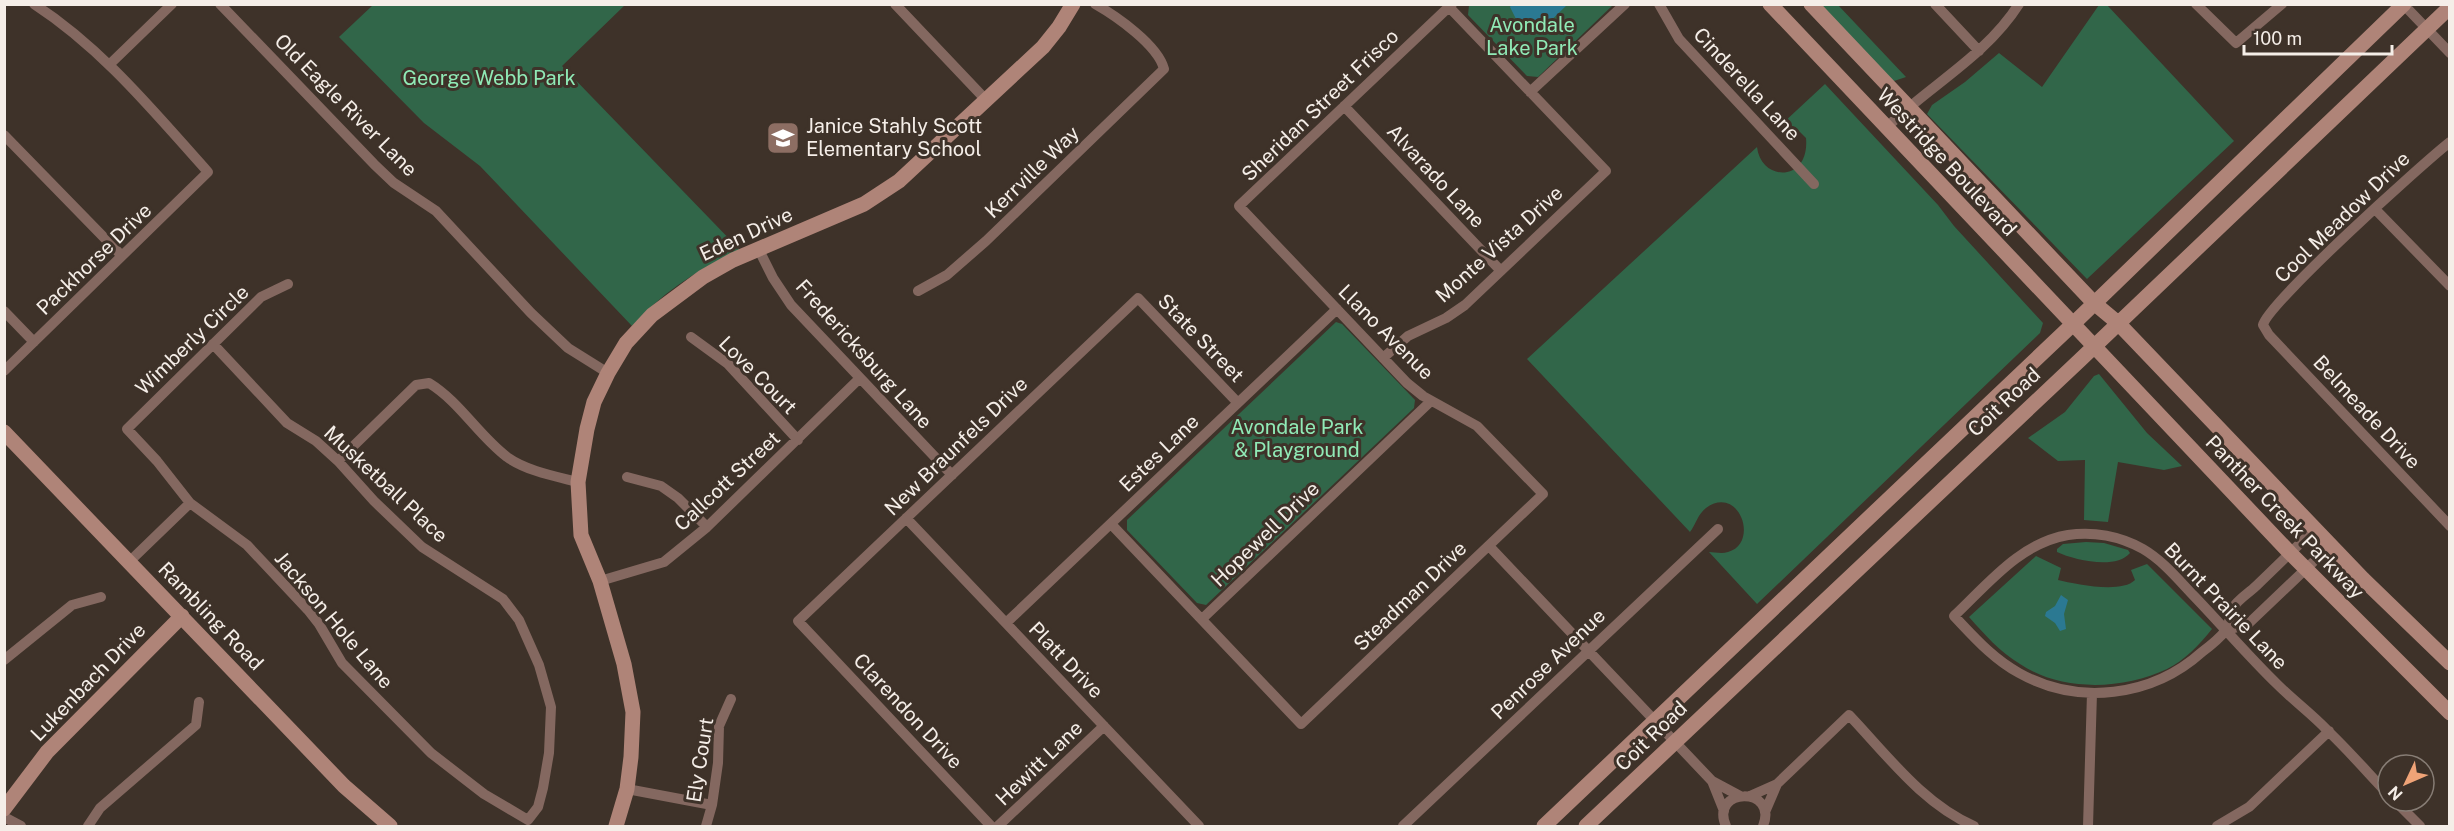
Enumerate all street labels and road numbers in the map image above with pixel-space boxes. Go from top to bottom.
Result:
street label: Cinderella Lane [1689,23,1805,145]
street label: Sheridan Street Frisco [1237,24,1403,186]
street label: Old Eagle River Lane [270,29,422,181]
street label: Westridge Boulevard [1872,83,2022,241]
street label: Alvarado Lane [1382,119,1490,233]
street label: Kerrville Way [980,121,1084,223]
street label: Cool Meadow Drive [2269,146,2415,288]
street label: Monte Vista Drive [1430,181,1568,307]
street label: Packhorse Drive [32,198,156,320]
street label: Eden Drive [696,202,796,266]
street label: Fredericksburg Lane [791,275,937,433]
street label: Llano Avenue [1333,279,1439,385]
street label: Wimberly Circle [130,280,254,400]
street label: State Street [1153,289,1249,387]
street label: Love Court [714,331,802,419]
street label: Belmeade Drive [2308,350,2426,474]
street label: Coit Road [1963,363,2045,441]
street label: New Braunfels Drive [880,372,1032,520]
street label: Estes Lane [1114,409,1204,497]
street label: Musketball Place [319,421,453,547]
street label: Callcott Street [669,426,785,536]
street label: Panther Creek Parkway [2201,430,2370,604]
street label: Hopewell Drive [1206,476,1324,592]
street label: Steadman Drive [1349,536,1471,656]
street label: Burnt Prairie Lane [2159,538,2293,674]
street label: Jackson Hole Lane [270,547,398,693]
street label: Rambling Road [153,557,269,675]
street label: Penrose Avenue [1486,604,1610,724]
street label: Platt Drive [1024,617,1108,703]
street label: Lukenbach Drive [26,618,150,746]
street label: Clarendon Drive [848,648,968,774]
street label: Coit Road [1610,696,1692,776]
street label: Ely Court [681,716,719,804]
street label: Hewitt Lane [991,716,1087,810]

